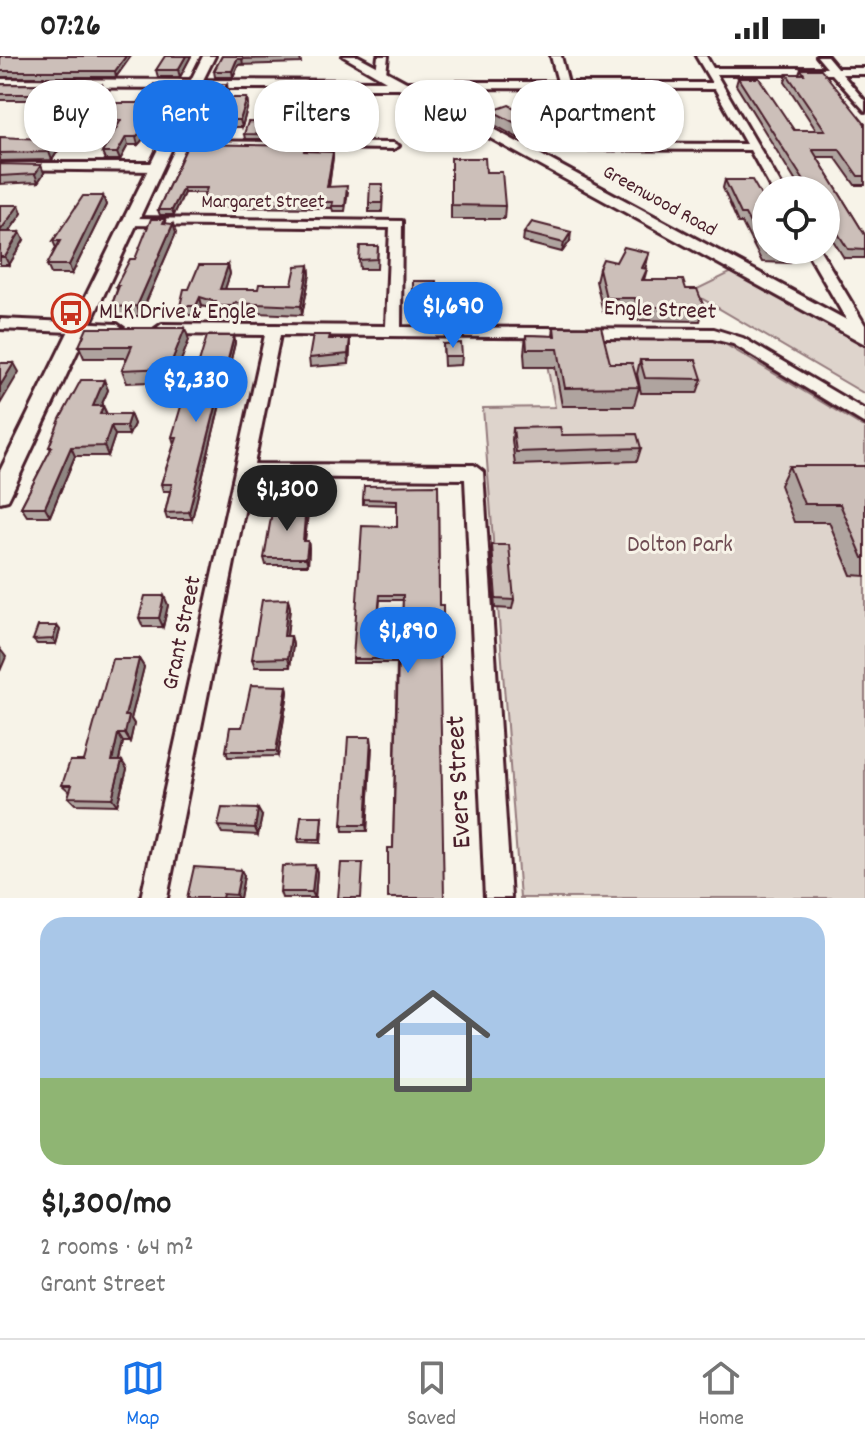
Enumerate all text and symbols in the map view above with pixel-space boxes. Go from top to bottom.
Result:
text: 07:26 [40,7,101,50]
chip: Buy [24,80,117,152]
chip: Rent [133,80,238,152]
chip: Filters [254,80,379,152]
chip: New [395,80,495,152]
chip: Apartment [511,80,684,152]
street label: Greenwood Road [597,159,721,245]
map controls [752,176,840,264]
button: locate [752,176,840,264]
street label: Margaret Street [201,189,325,217]
pin: $1,690 [388,282,518,350]
text: $1,690 [422,289,484,326]
bus stop icon: MLK Drive & Engle [50,292,92,334]
street label: Engle Street [603,292,717,330]
place label: MLK Drive & Engle [99,296,256,330]
pin: $2,330 [131,356,261,424]
text: $2,330 [163,363,229,400]
pin: $1,300 [222,465,352,533]
text: $1,300 [255,472,319,509]
park label: Dolton Park [627,529,733,563]
street label: Grant Street [154,573,212,693]
pin: $1,890 [343,607,473,675]
text: $1,890 [378,614,438,651]
street label: Evers Street [438,714,484,850]
icon: home [361,969,505,1113]
text: $1,300/mo [40,1181,171,1230]
text: 2 rooms · 64 m² [40,1230,194,1267]
text: Grant Street [40,1267,166,1304]
tab: Map [121,1356,165,1435]
tab: Saved [407,1356,456,1435]
tab: Home [698,1356,744,1435]

